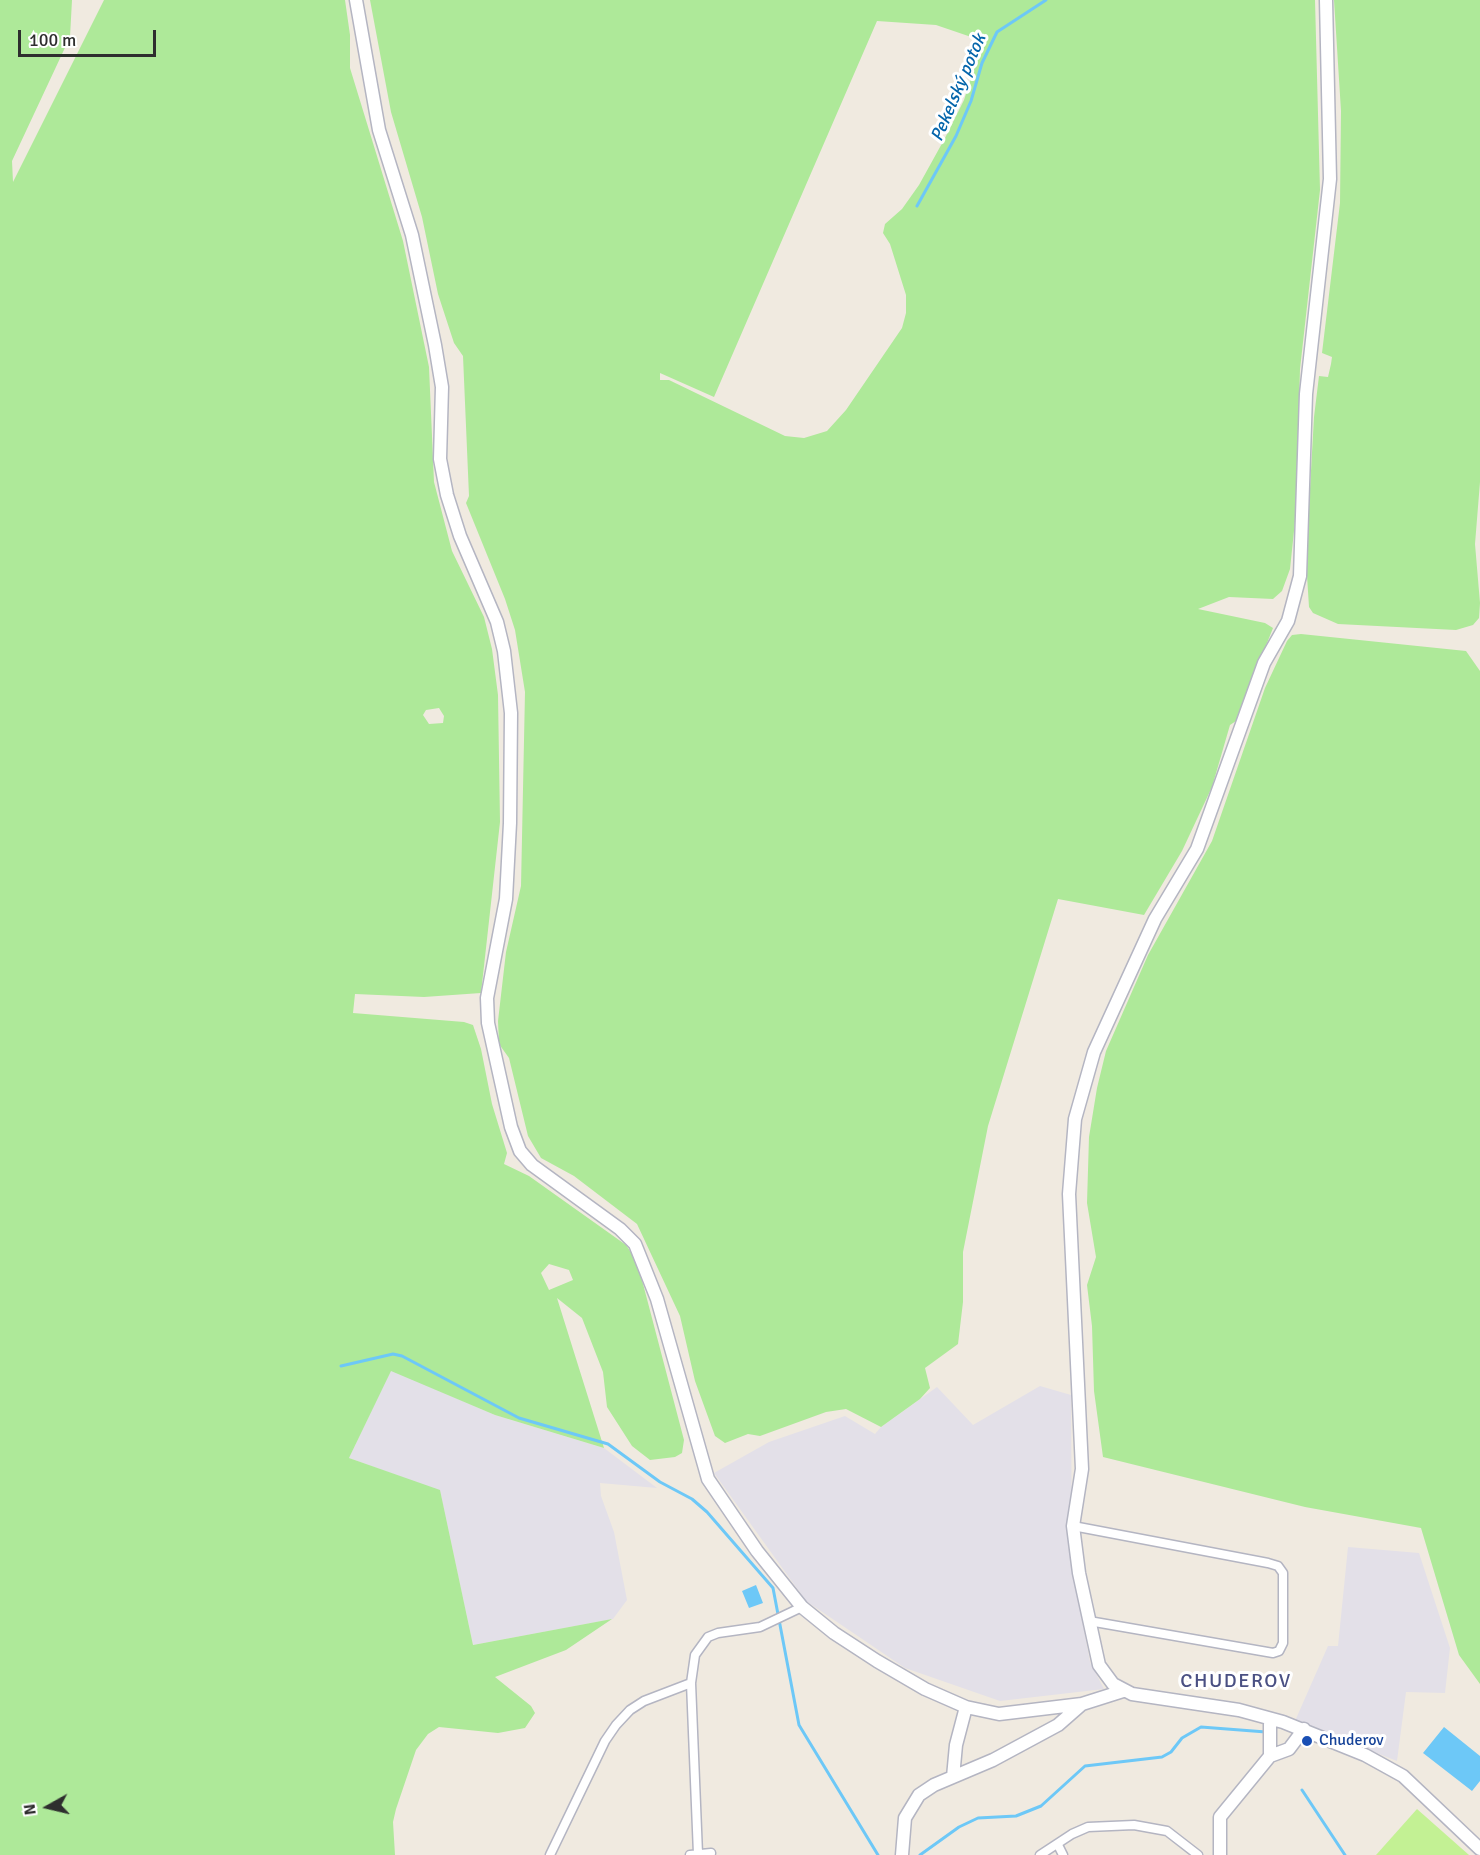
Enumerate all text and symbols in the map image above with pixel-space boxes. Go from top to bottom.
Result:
scale bar [21,18,159,56]
text: 100 m [29,29,76,51]
water label: Pekelský potok [927,31,991,145]
district label: CHUDEROV [1180,1670,1292,1694]
place label: Chuderov [1319,1731,1384,1751]
marker: Chuderov [1300,1734,1314,1748]
north arrow [18,1777,78,1837]
text: N [19,1803,41,1816]

